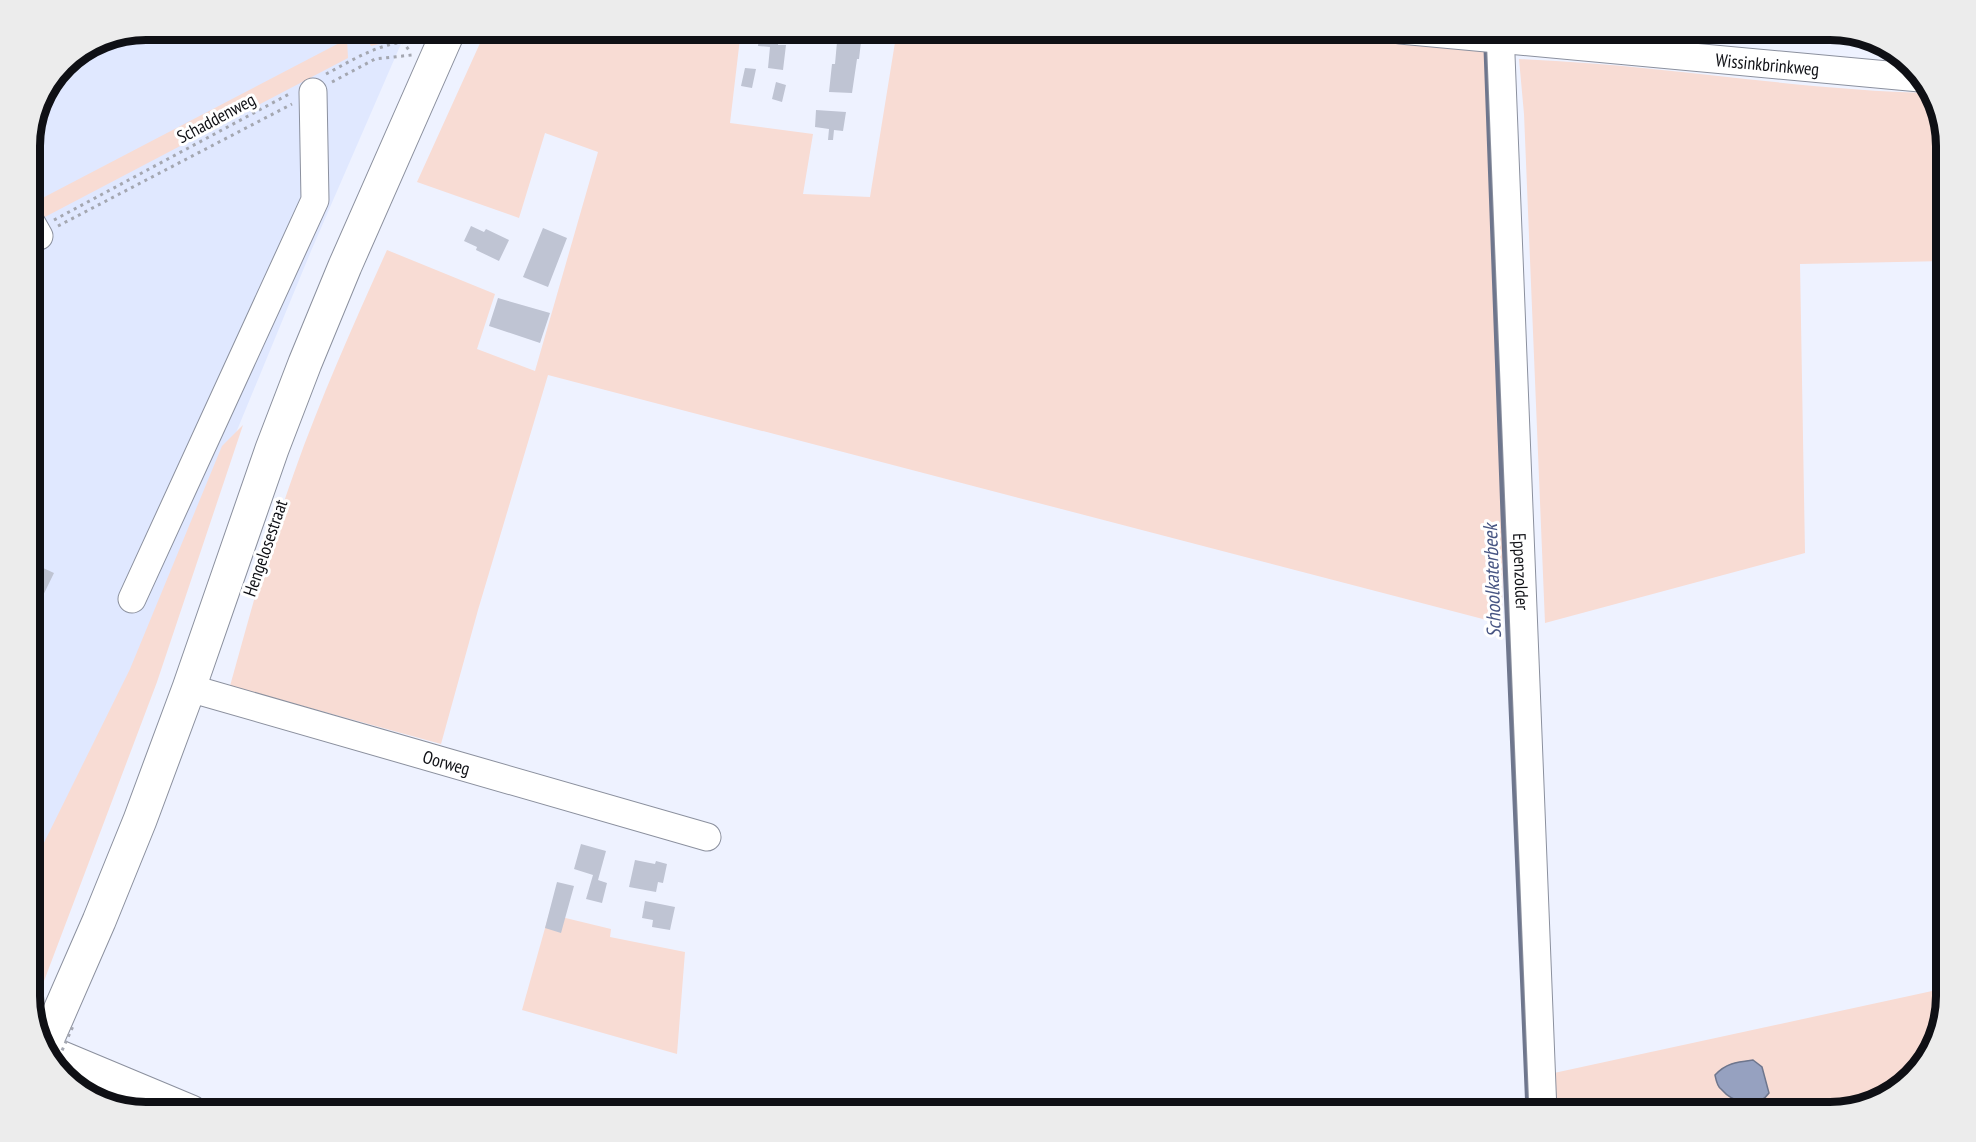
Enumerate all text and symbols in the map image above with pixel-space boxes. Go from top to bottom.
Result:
street label: Wissinkbrinkweg [1715,48,1820,80]
street label: Schaddenweg [173,88,259,148]
street label: Hengelosestraat [238,496,292,599]
water label: Schoolkaterbeek [1477,521,1507,638]
street label: Eppenzolder [1508,533,1535,611]
street label: Oorweg [420,744,473,780]

